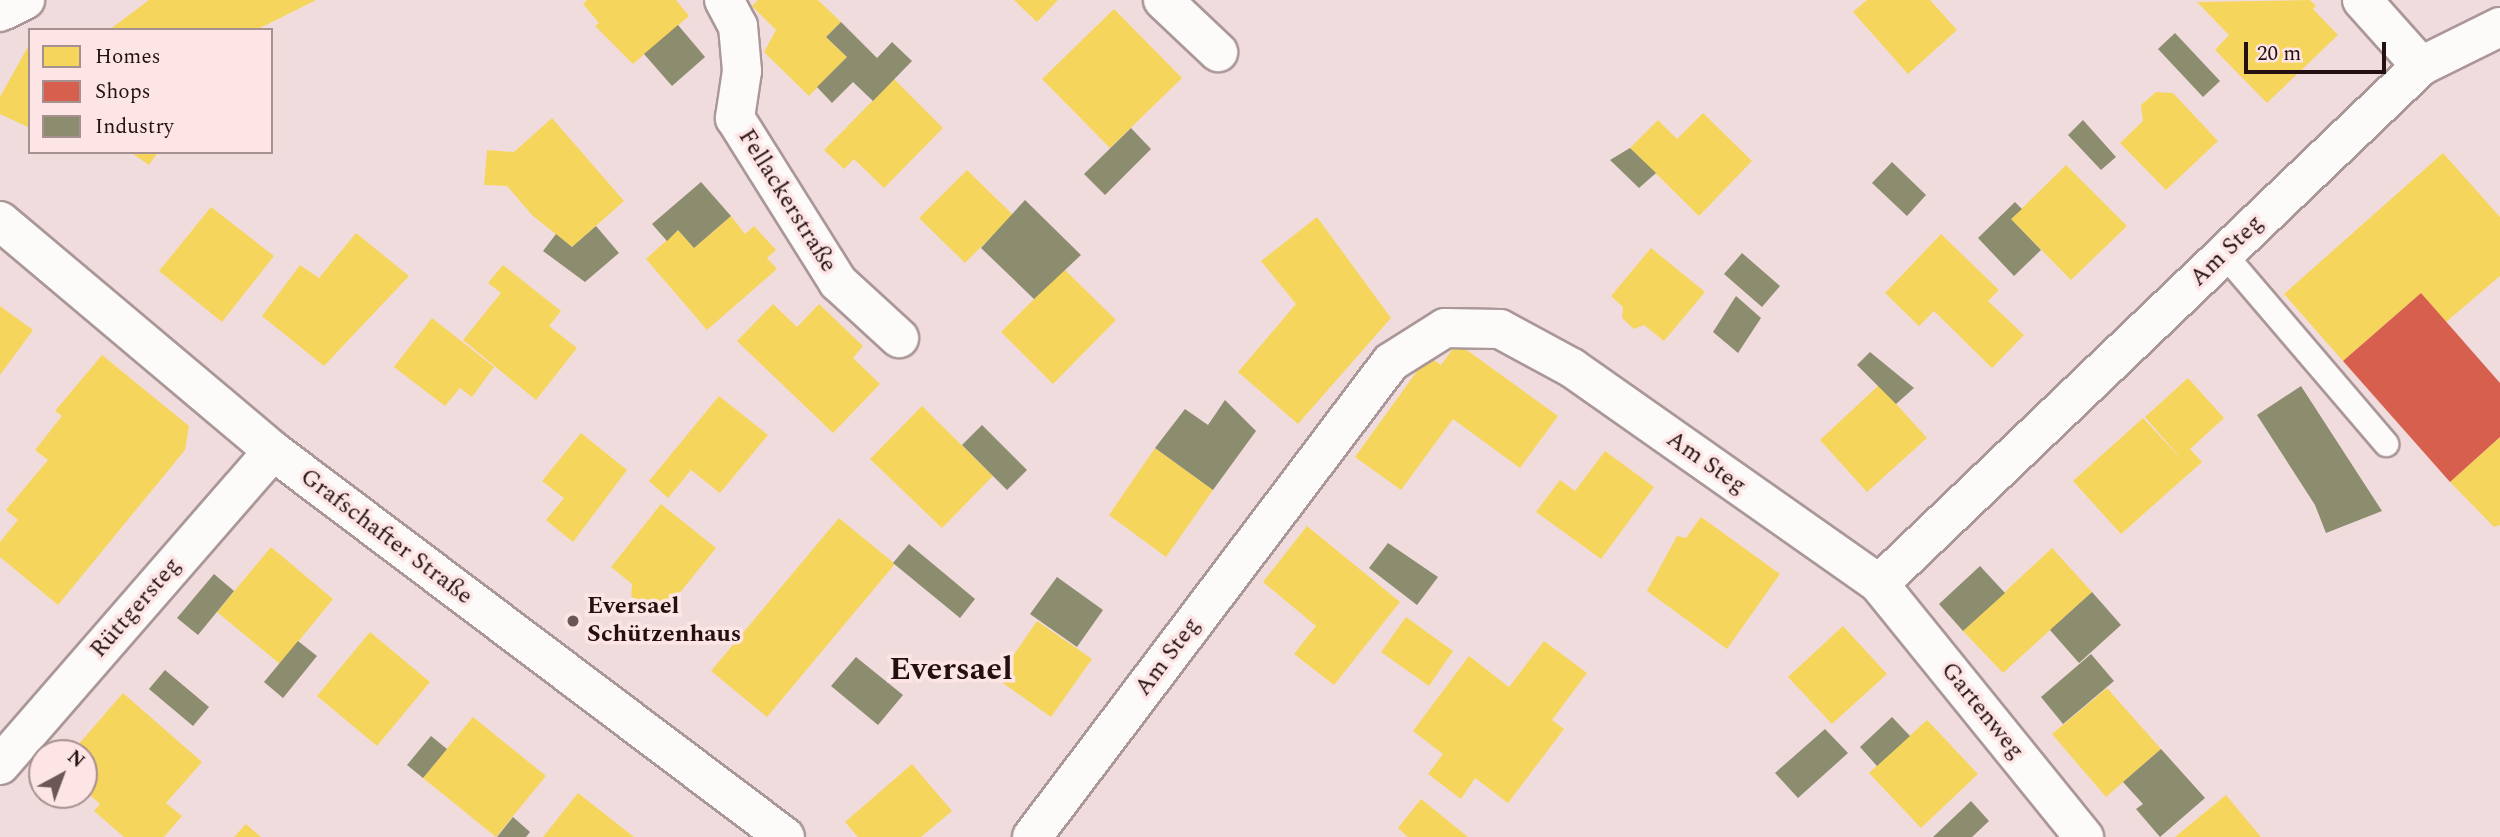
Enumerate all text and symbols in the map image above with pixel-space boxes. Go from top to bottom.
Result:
legend [28,28,273,154]
scale bar [2248,28,2390,72]
text: 20 m [2257,38,2301,70]
text: Homes [95,41,161,73]
text: Shops [95,76,151,108]
text: Industry [95,111,174,143]
street label: Fellackerstraße [731,124,843,278]
street label: Am Steg [2184,209,2270,293]
street label: Am Steg [1661,425,1751,501]
street label: Grafschafter Straße [294,463,478,611]
street label: Rüttgersteg [85,552,187,664]
place label: Eversael Schützenhaus [587,593,741,649]
street label: Am Steg [1129,612,1207,702]
marker: Eversael Schützenhaus [565,613,581,629]
district label: Eversael [889,651,1013,689]
street label: Gartenweg [1934,657,2030,765]
north arrow [28,739,98,809]
text: N [60,743,91,775]

